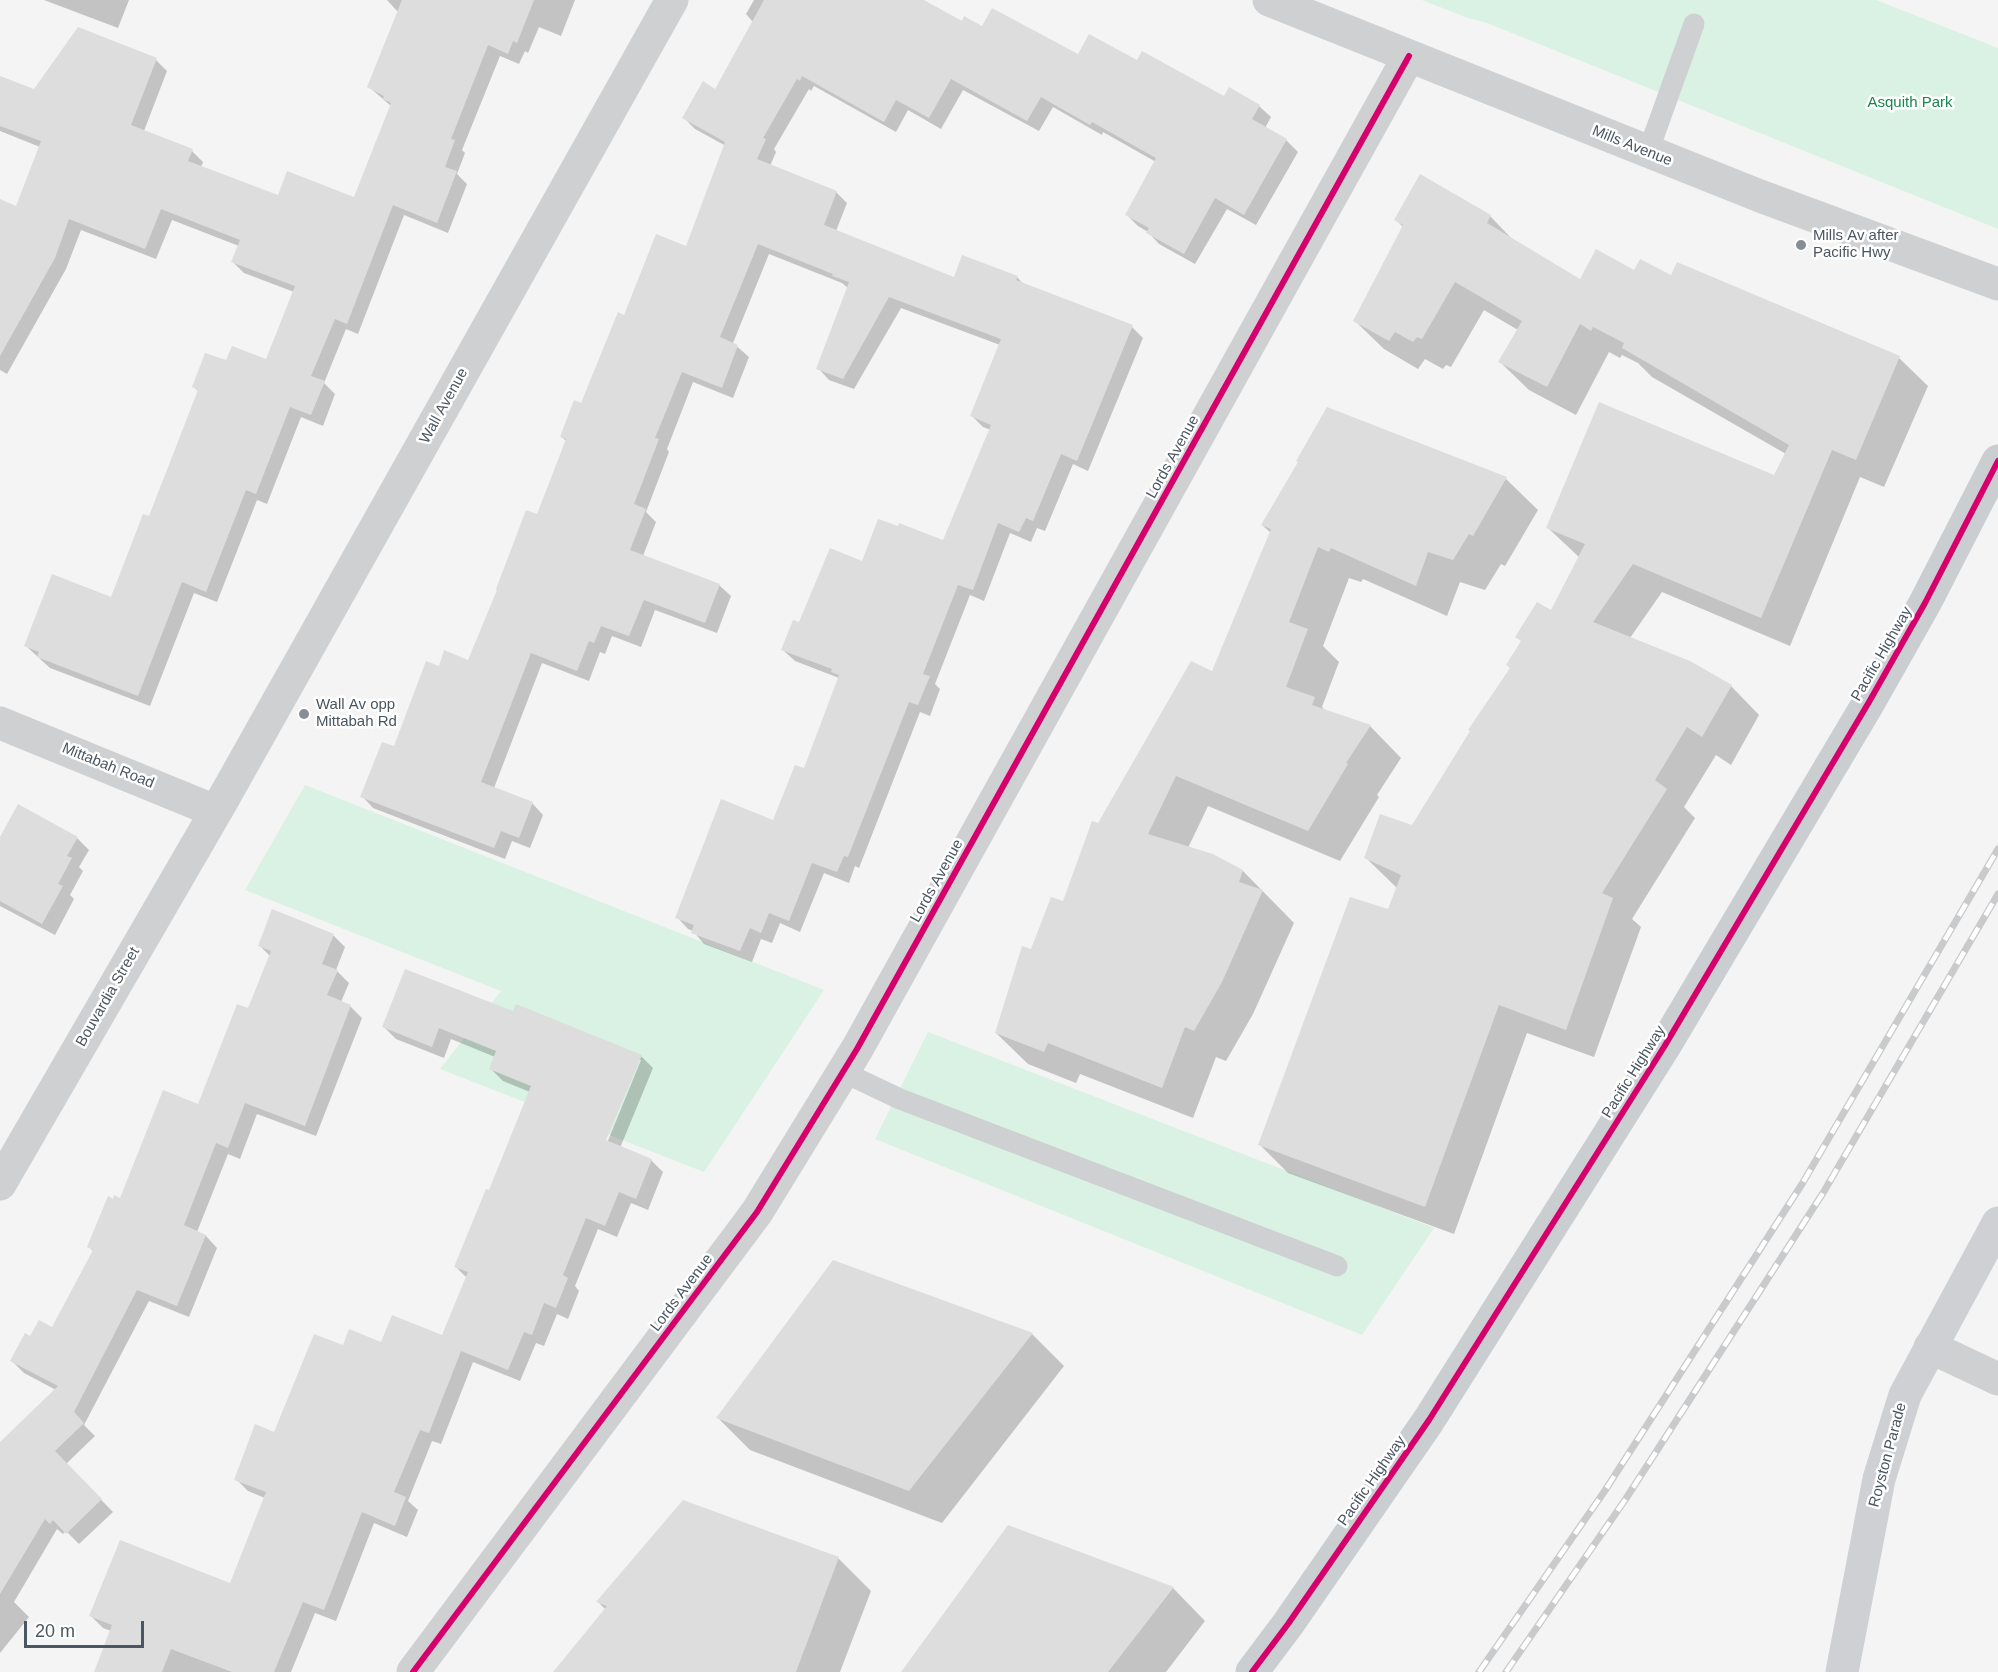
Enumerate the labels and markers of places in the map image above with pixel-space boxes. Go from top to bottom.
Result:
place label: Mills Av after Pacific Hwy [1813,227,1899,262]
marker: Mills Av after Pacific Hwy [1794,238,1808,252]
place label: Wall Av opp Mittabah Rd [316,696,397,731]
marker: Wall Av opp Mittabah Rd [297,707,311,721]

